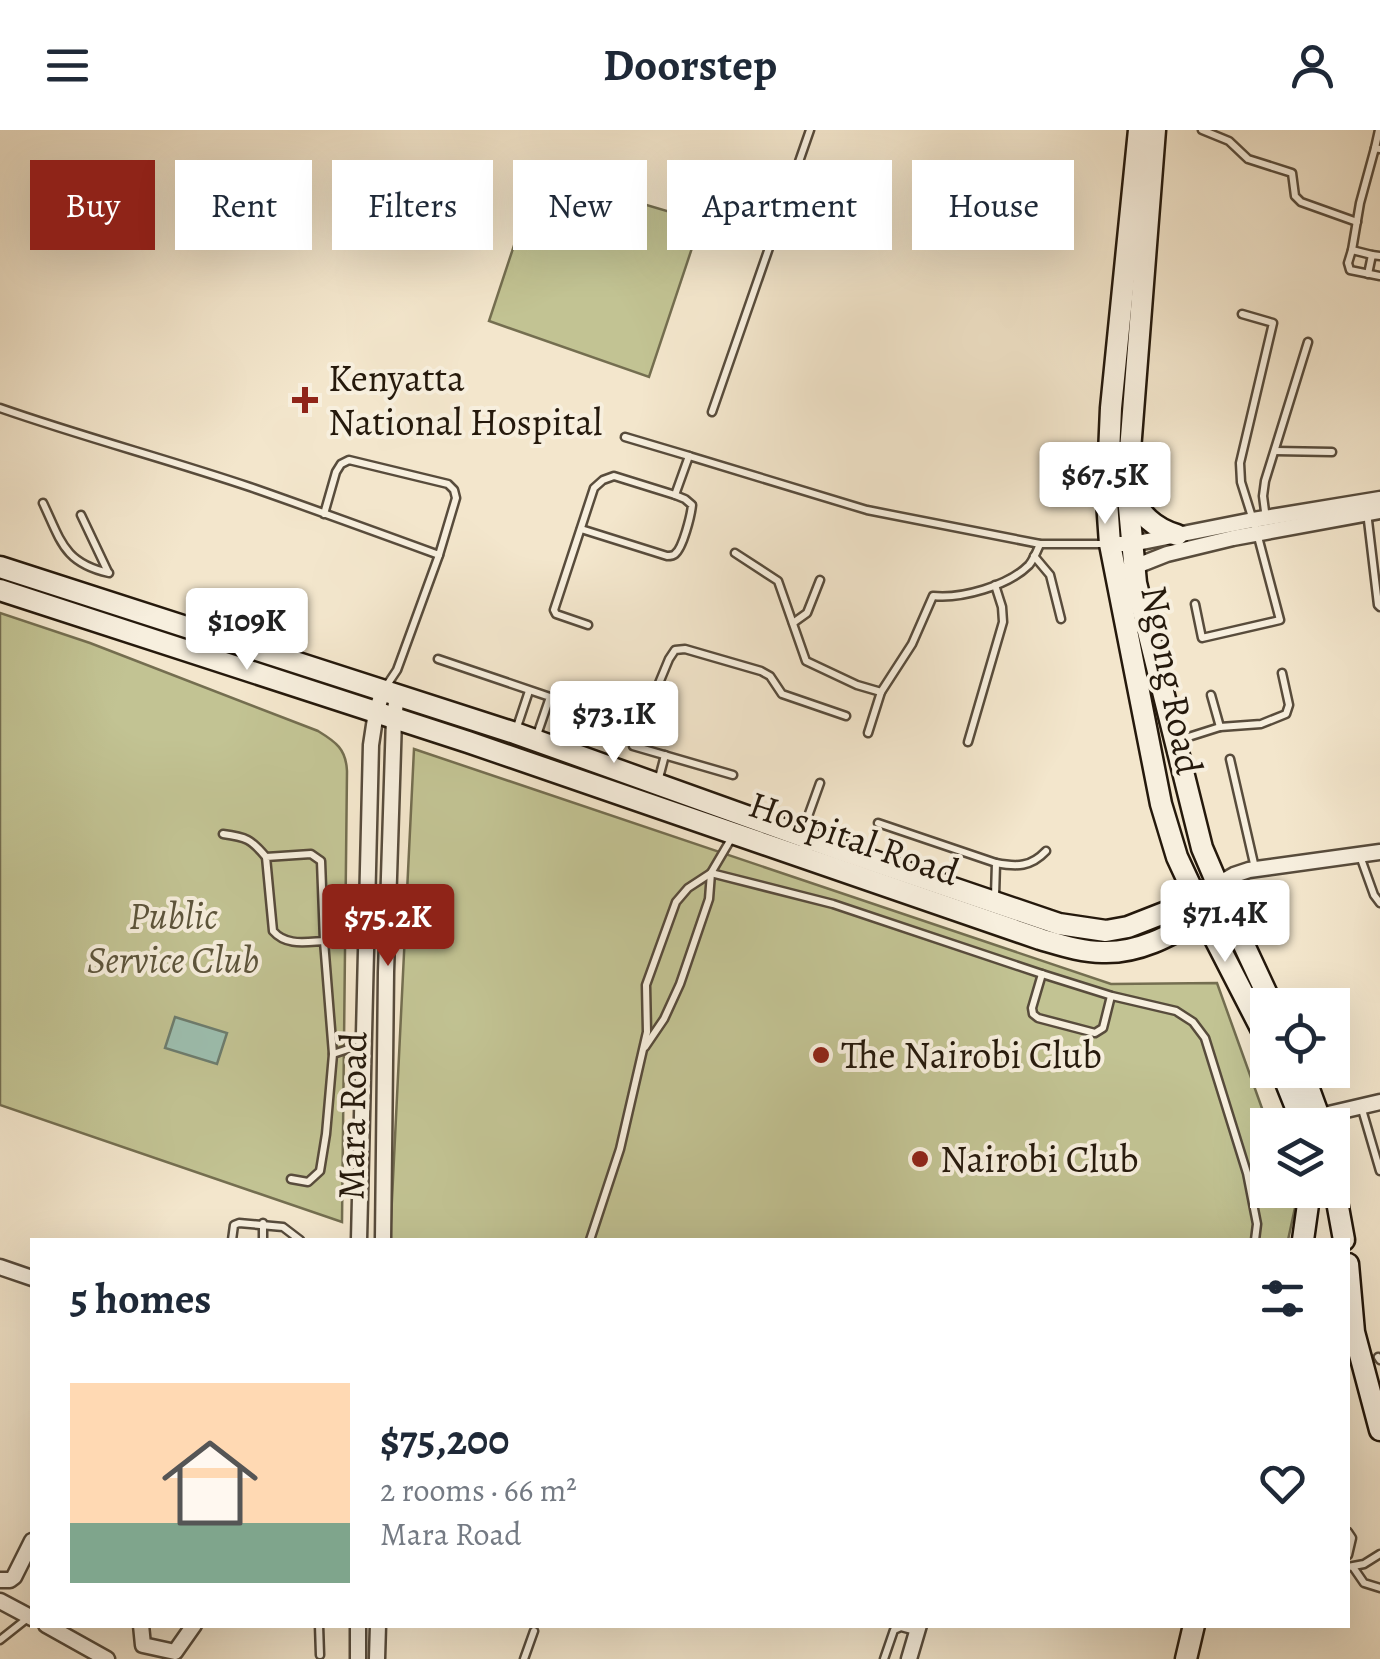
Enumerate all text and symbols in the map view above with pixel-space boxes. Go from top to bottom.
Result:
text: Doorstep [603,34,777,96]
icon: menu [40,38,95,93]
icon: person [1285,38,1340,93]
chip: Buy [30,160,155,250]
chip: Rent [175,160,312,250]
chip: Filters [332,160,493,250]
chip: New [513,160,647,250]
chip: Apartment [667,160,892,250]
chip: House [912,160,1074,250]
place label: Kenyatta National Hospital [328,352,602,448]
marker: Kenyatta National Hospital [292,387,318,413]
pin: $67.5K [1024,442,1186,527]
text: $67.5K [1061,452,1149,496]
street label: Ngong Road [1128,581,1216,779]
pin: $109K [177,588,317,673]
text: $109K [208,598,286,642]
pin: $73.1K [533,681,695,766]
text: $73.1K [572,691,656,735]
street label: Hospital Road [742,778,967,898]
pin: $71.4K [1144,880,1306,965]
pin: $75.2K [307,884,469,969]
park label: Public Service Club [87,890,259,986]
text: $71.4K [1183,890,1267,934]
text: $75.2K [344,894,432,938]
map controls [1250,988,1350,1208]
button: locate [1250,988,1350,1088]
place label: The Nairobi Club [841,1029,1102,1081]
street label: Mara Road [325,1031,379,1200]
marker: The Nairobi Club [810,1044,832,1066]
button: layers [1250,1108,1350,1208]
place label: Nairobi Club [940,1133,1139,1185]
marker: Nairobi Club [909,1148,931,1170]
text: 5 homes [70,1270,211,1327]
icon: filters [1255,1271,1310,1326]
text: $75,200 [380,1411,509,1468]
icon: home [150,1423,270,1543]
icon: heart [1255,1456,1310,1511]
text: 2 rooms · 66 m² [380,1468,577,1512]
text: Mara Road [380,1512,522,1556]

